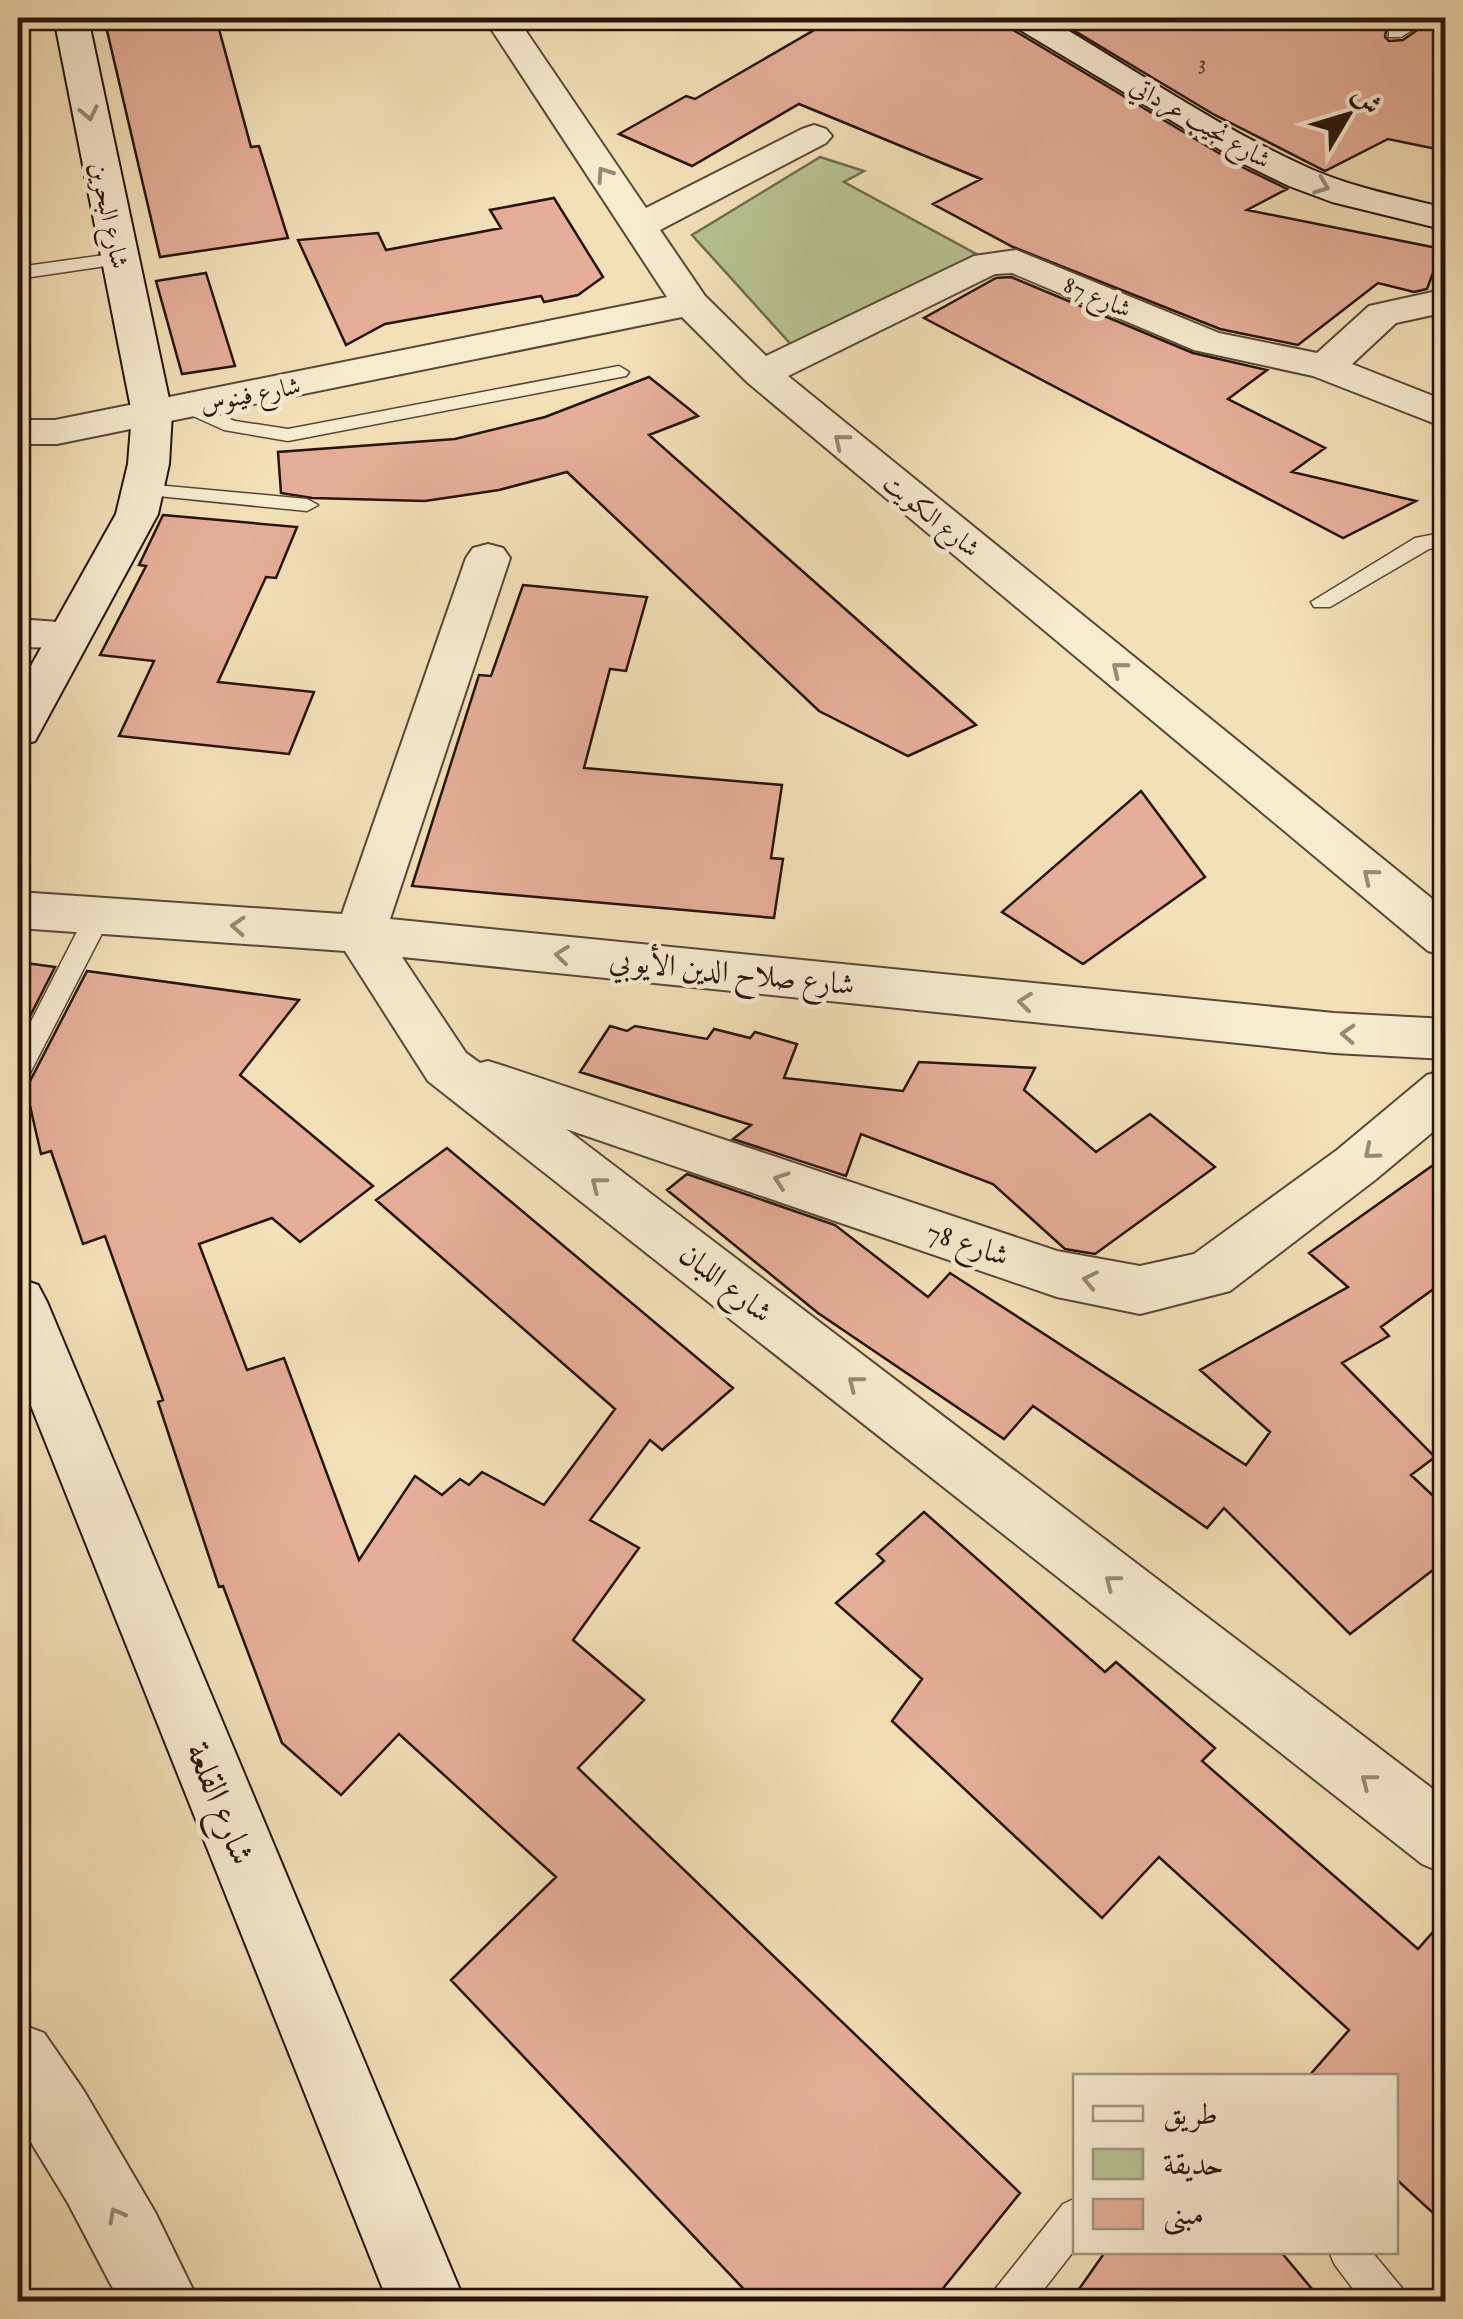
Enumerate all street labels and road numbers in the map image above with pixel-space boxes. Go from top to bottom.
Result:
street label: شارع نجيب عرداتي [1122,71,1276,180]
street label: شارع البحرين [77,159,135,273]
street label: شارع 87 [1057,269,1136,330]
street label: شارع فينوس [197,371,304,425]
street label: شارع الكويت [873,468,986,568]
street label: شارع صلاح الدين الأيوبي [607,938,857,1011]
street label: شارع 78 [920,1213,1013,1280]
street label: شارع اللبان [668,1236,779,1336]
street label: شارع القلعة [170,1736,264,1873]

